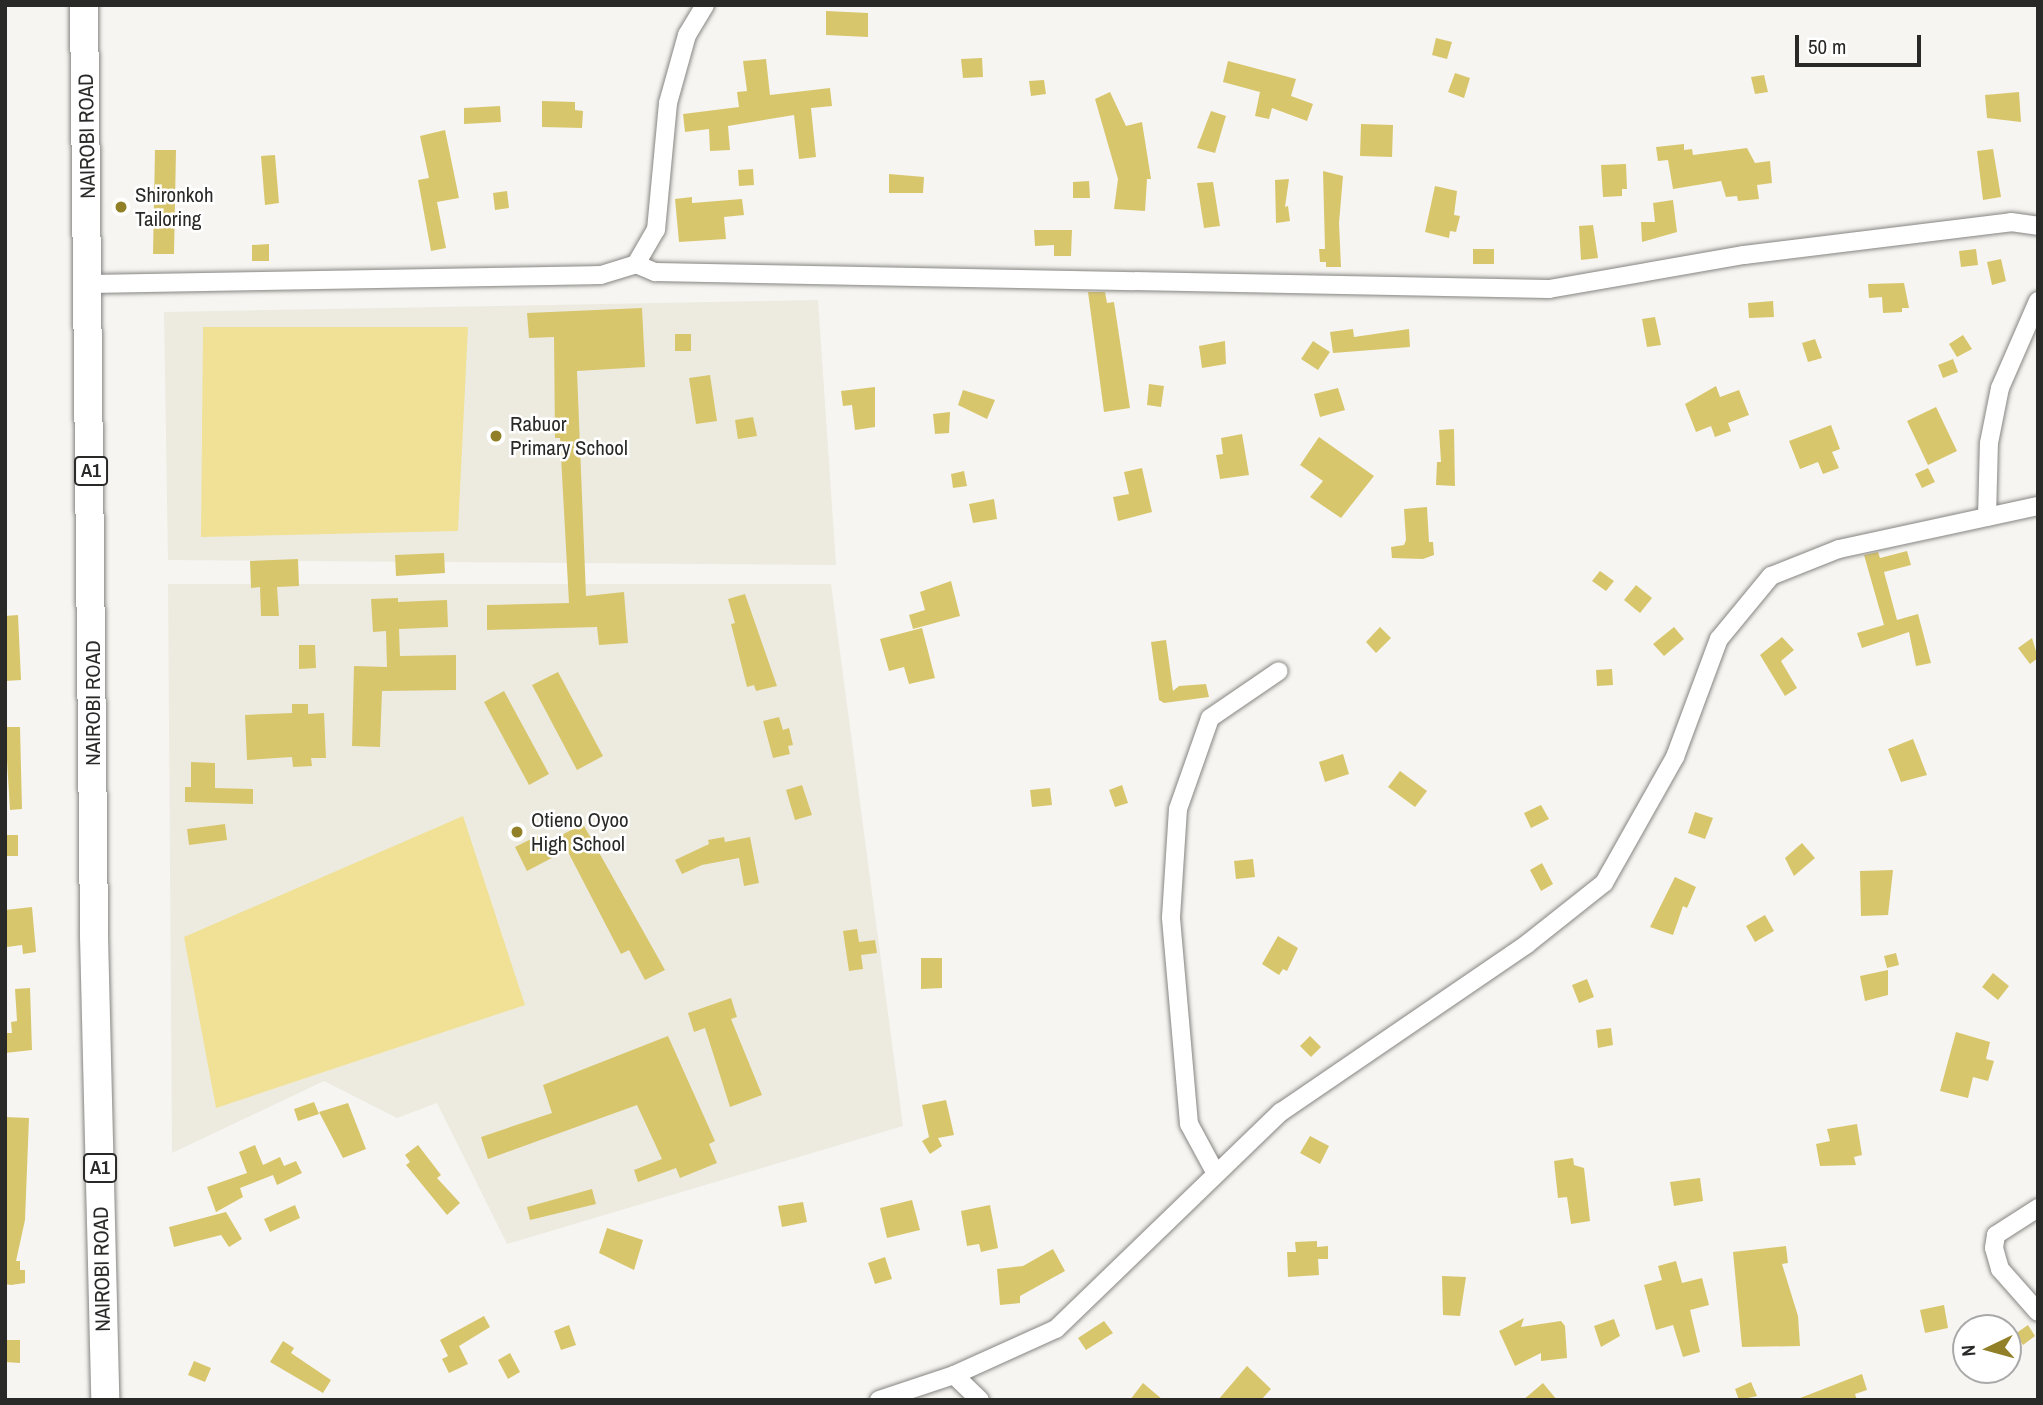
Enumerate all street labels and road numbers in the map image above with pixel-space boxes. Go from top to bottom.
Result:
street label: NAIROBI ROAD [73,73,101,199]
road number: A1 [74,456,108,486]
street label: NAIROBI ROAD [80,640,106,766]
road number: A1 [82,1152,118,1184]
street label: NAIROBI ROAD [88,1206,116,1332]

